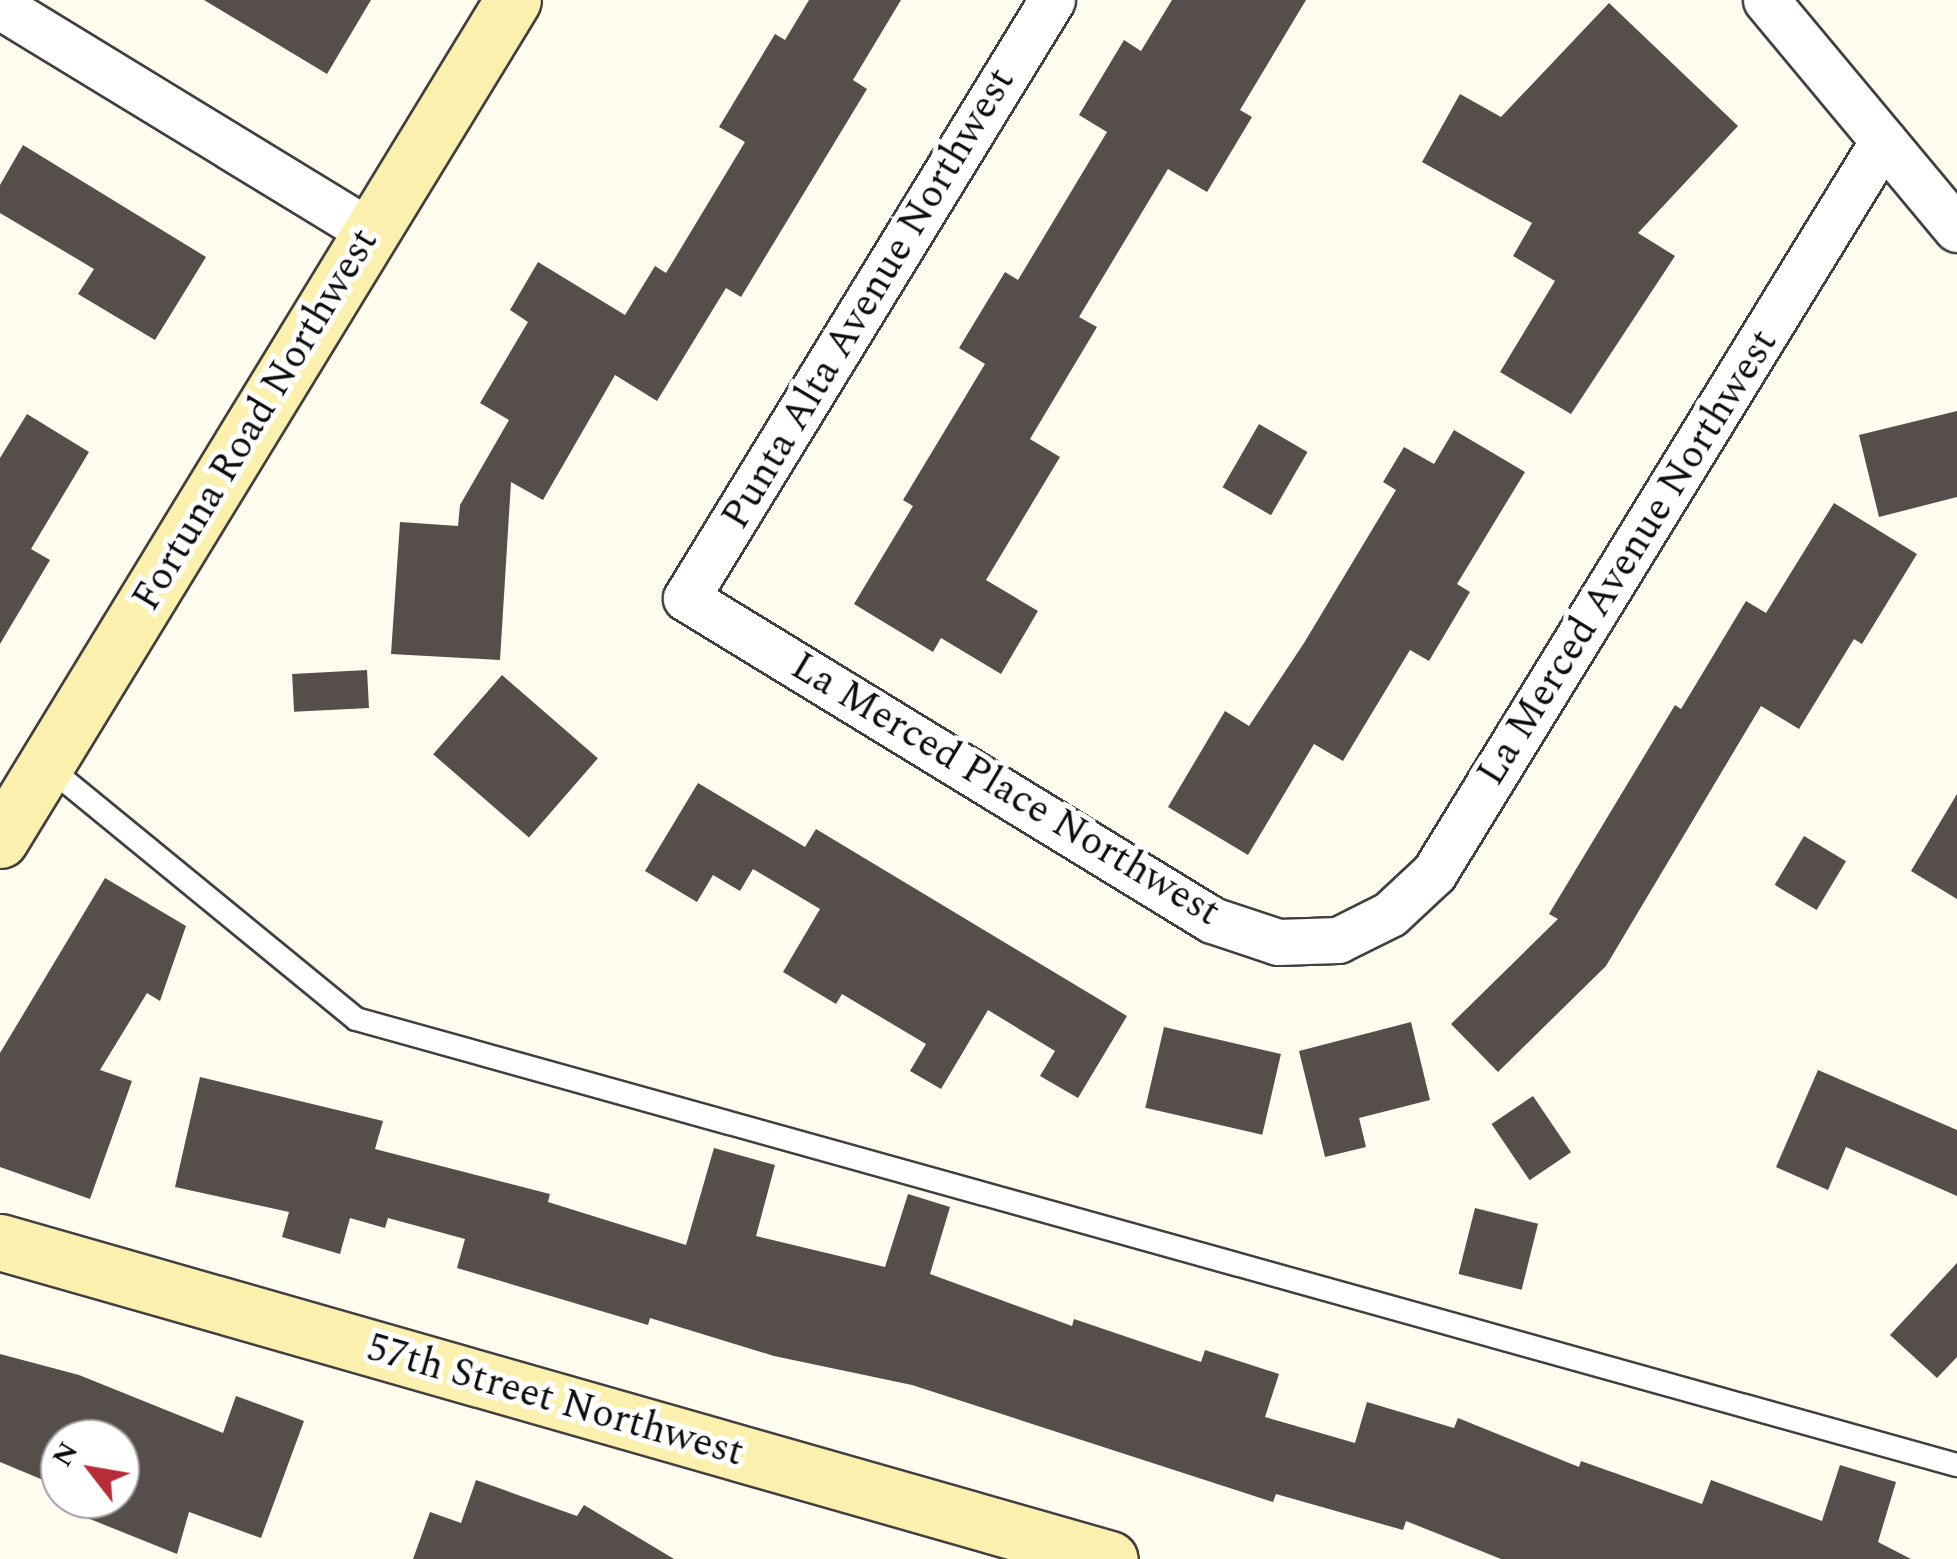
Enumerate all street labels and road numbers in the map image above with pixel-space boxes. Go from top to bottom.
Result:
street label: Punta Alta Avenue Northwest [712,60,1026,538]
street label: Fortuna Road Northwest [123,220,389,620]
street label: La Merced Avenue Northwest [1468,321,1788,795]
street label: La Merced Place Northwest [782,643,1228,937]
street label: 57th Street Northwest [361,1324,749,1478]

